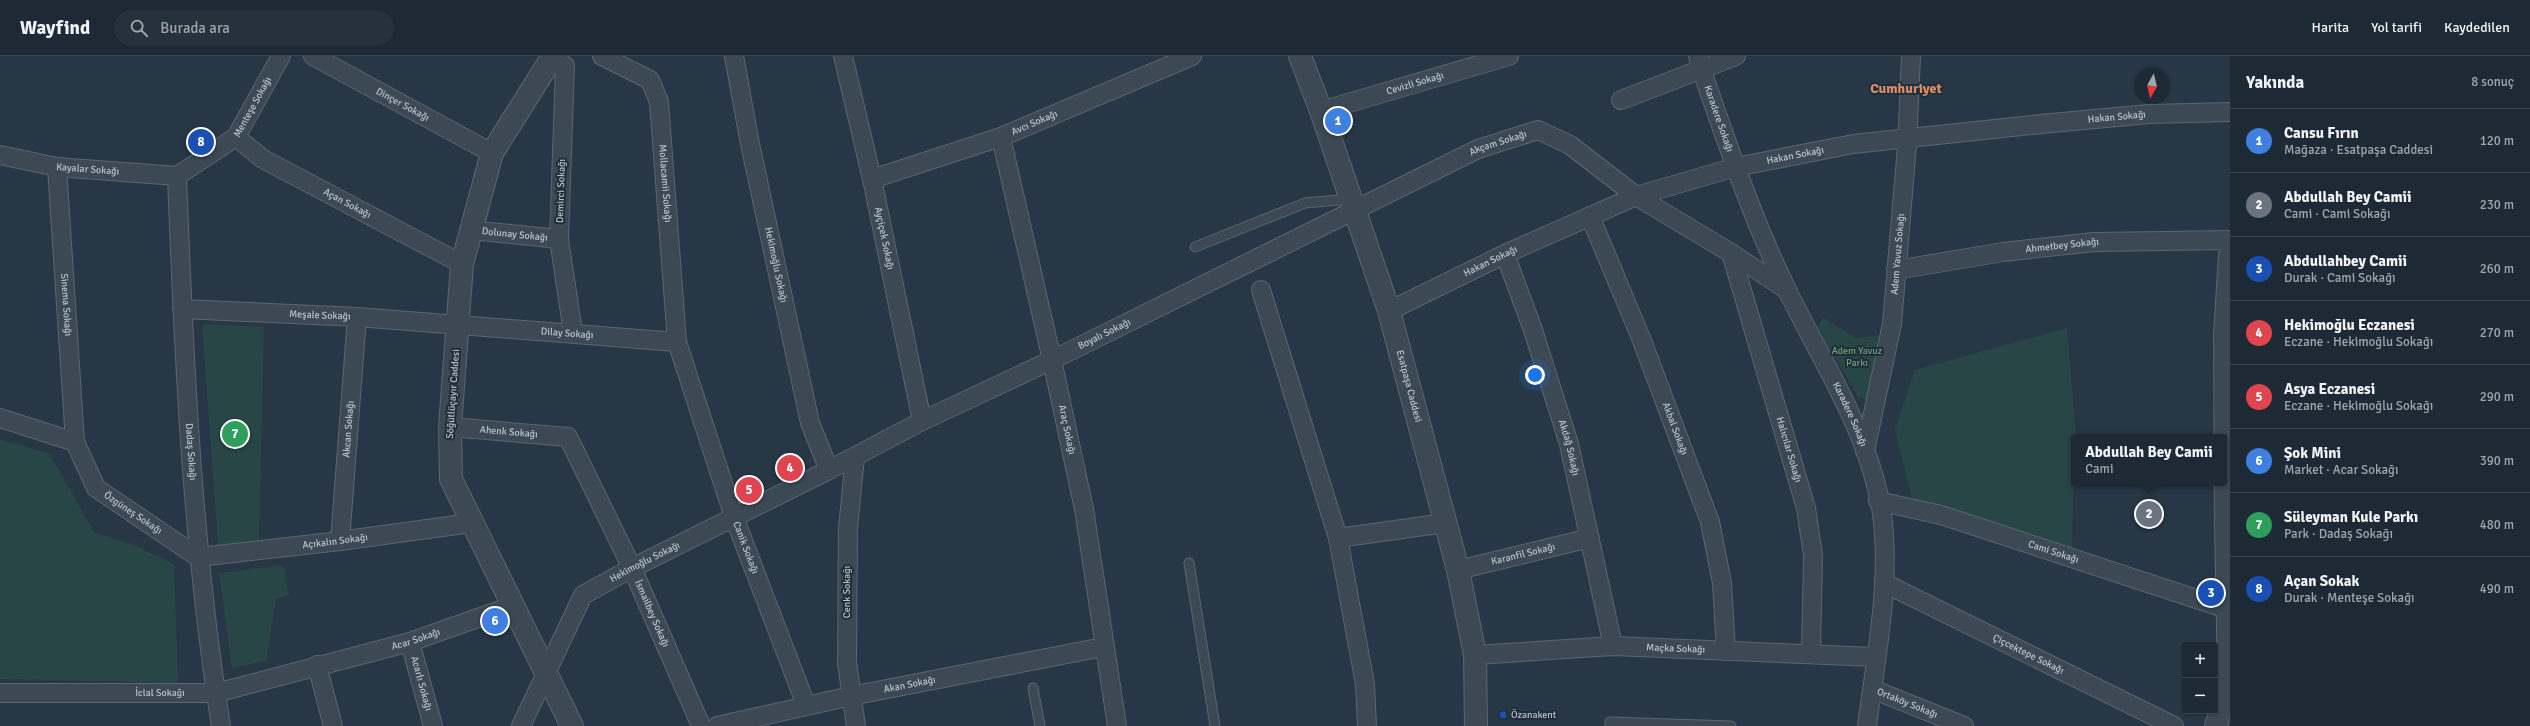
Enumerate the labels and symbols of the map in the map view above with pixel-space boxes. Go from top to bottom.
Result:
north arrow [2134,68,2170,104]
street label: Cevizli Sokağı [1385,69,1445,98]
street label: Menteşe Sokağı [231,75,274,139]
district label: Cumhuriyet [1870,80,1943,97]
street label: Karadere Sokağı [1701,84,1736,153]
street label: Dinçer Sokağı [374,85,432,124]
pin: 1 [1325,106,1351,136]
street label: Avcı Sokağı [1010,108,1059,138]
street label: Hakan Sokağı [2087,108,2146,126]
pin: 8 [188,127,214,157]
street label: Akçam Sokağı [1467,128,1528,158]
street label: Mollacamii Sokağı [656,144,674,223]
street label: Hakan Sokağı [1765,144,1825,167]
street label: Demirci Sokağı [554,159,568,223]
street label: Kayalar Sokağı [56,161,120,178]
street label: Açan Sokağı [321,186,373,221]
street label: Ayçiçek Sokağı [872,206,897,271]
street label: Adem Yavuz Sokağı [1888,213,1907,295]
street label: Dolunay Sokağı [481,225,548,244]
street label: Hekimoğlu Sokağı [762,226,790,304]
street label: Ahmetbey Sokağı [2025,236,2099,256]
street label: Hakan Sokağı [1462,243,1519,279]
street label: Sinema Sokağı [58,273,74,336]
street label: Meşale Sokağı [289,308,351,323]
street label: Boyalı Sokağı [1076,316,1133,352]
street label: Dilay Sokağı [540,325,594,341]
park label: Adem Yavuz Parkı [1832,345,1883,369]
street label: Söğütlüçayır Caddesi [444,349,462,439]
street label: Esatpaşa Caddesi [1394,349,1424,424]
your location [1525,365,1545,385]
street label: Karadere Sokağı [1830,380,1869,448]
street label: Akcan Sokağı [340,400,357,458]
street label: Akbal Sokağı [1660,401,1690,457]
street label: Araç Sokağı [1056,404,1078,456]
street label: Halıcılar Sokağı [1774,415,1804,484]
street label: Akdağ Sokağı [1556,418,1582,477]
pin: 7 [222,419,248,449]
street label: Dadaş Sokağı [183,423,199,481]
street label: Ahenk Sokağı [479,424,538,440]
pin: 4 [777,453,803,483]
pin: 5 [736,475,762,505]
street label: Özgüneş Sokağı [102,489,164,537]
pin: 2 [2136,499,2162,529]
street label: Canik Sokağı [730,520,761,576]
street label: Açıkalın Sokağı [302,531,369,551]
street label: Cami Sokağı [2027,538,2080,566]
street label: Hekimoğlu Sokağı [608,539,682,585]
street label: Karanfil Sokağı [1490,541,1556,568]
street label: Cenk Sokağı [841,566,853,618]
street label: İsmailbey Sokağı [632,578,672,649]
pin: 3 [2198,578,2224,608]
pin: 6 [482,606,508,636]
street label: Acar Sokağı [390,626,442,653]
street label: Çiçcektepe Sokağı [1991,632,2066,677]
street label: Maçka Sokağı [1646,641,1705,656]
street label: Acarlı Sokağı [408,655,435,712]
street label: Akan Sokağı [883,674,937,696]
street label: Ortaköy Sokağı [1875,686,1939,721]
street label: İclal Sokağı [135,687,185,699]
place label: Özanakent [1511,709,1557,721]
marker: Özanakent [1498,710,1508,720]

